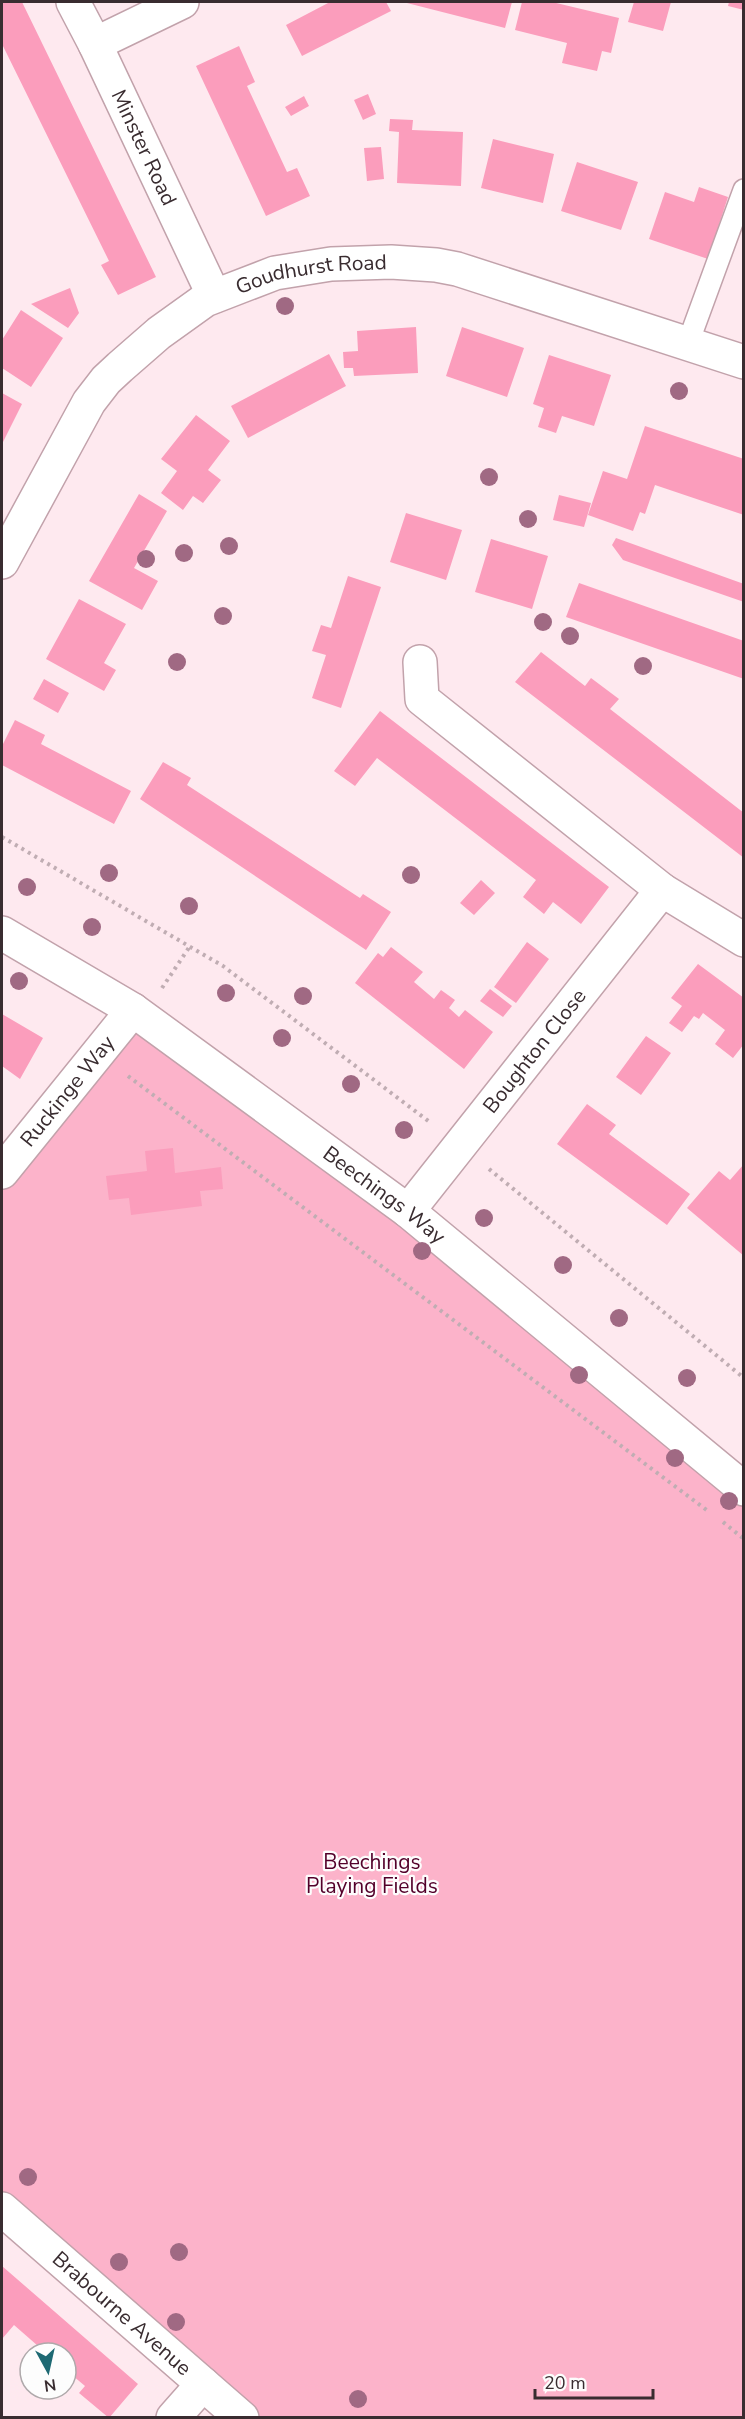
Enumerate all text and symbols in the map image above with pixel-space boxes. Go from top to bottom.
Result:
street label: Minster Road [105,85,183,210]
street label: Goudhurst Road [231,248,387,301]
street label: Boughton Close [477,983,593,1119]
street label: Ruckinge Way [14,1029,121,1153]
street label: Beechings Way [317,1140,452,1250]
park label: Beechings Playing Fields [306,1848,438,1900]
street label: Brabourne Avenue [46,2245,197,2382]
north arrow [18,2341,78,2401]
scale bar [535,2362,654,2400]
text: 20 m [544,2371,586,2395]
text: N [42,2373,57,2397]

